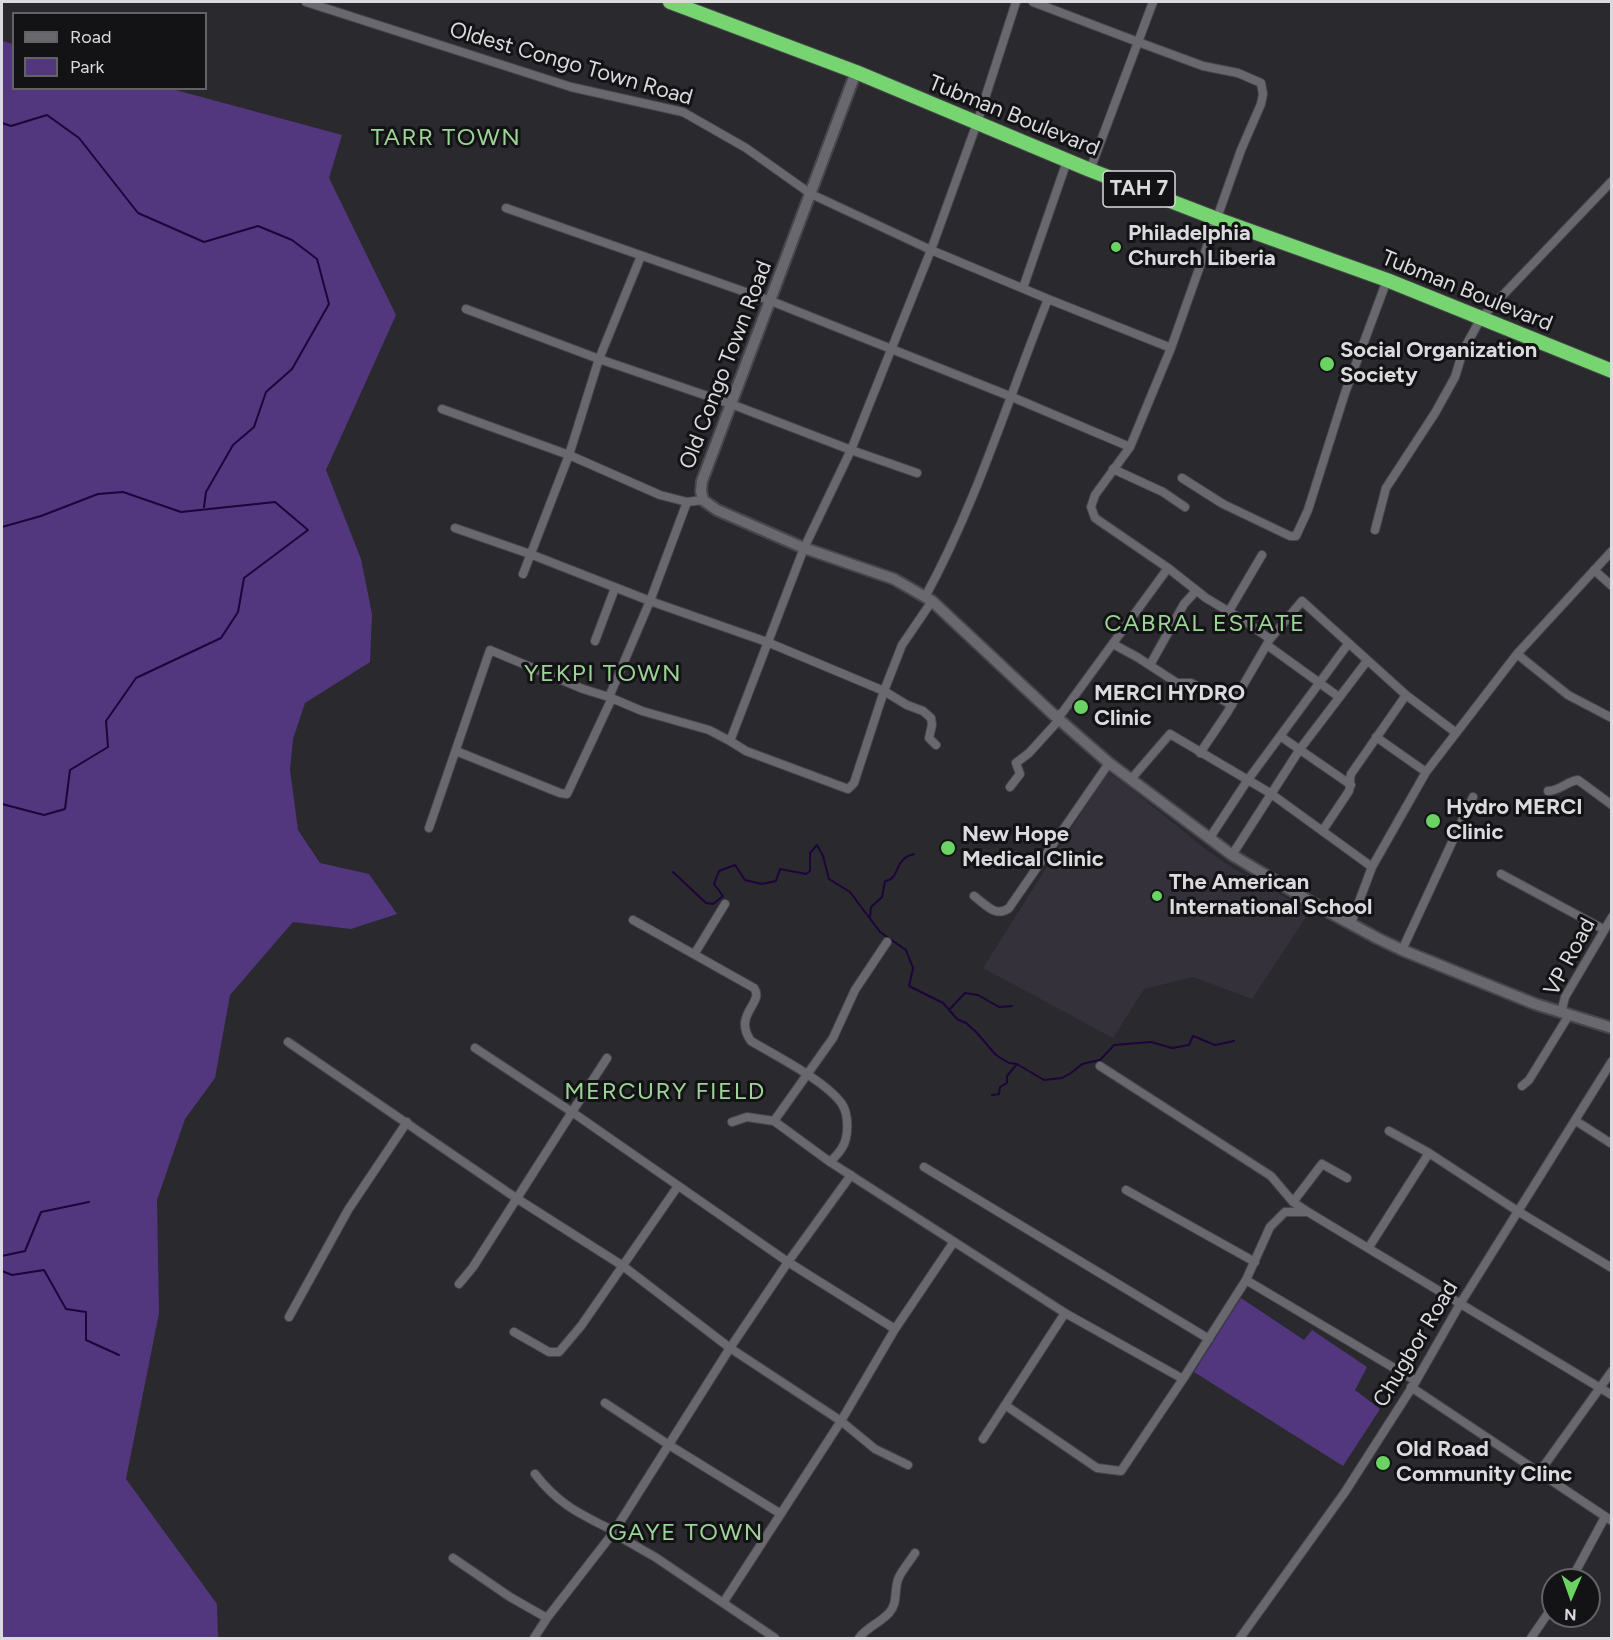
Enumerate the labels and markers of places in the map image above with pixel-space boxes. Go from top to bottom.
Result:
place label: Philadelphia Church Liberia [1128,221,1276,272]
marker: Philadelphia Church Liberia [1109,240,1123,254]
place label: Social Organization Society [1340,338,1537,390]
marker: Social Organization Society [1318,355,1336,373]
place label: MERCI HYDRO Clinic [1094,681,1245,732]
marker: MERCI HYDRO Clinic [1072,698,1090,716]
place label: Hydro MERCI Clinic [1446,795,1583,846]
marker: Hydro MERCI Clinic [1424,812,1442,830]
place label: New Hope Medical Clinic [962,822,1104,873]
marker: New Hope Medical Clinic [939,839,957,857]
place label: The American International School [1169,870,1372,921]
marker: The American International School [1150,889,1164,903]
place label: Old Road Community Clinc [1396,1437,1572,1488]
marker: Old Road Community Clinc [1374,1454,1392,1472]

